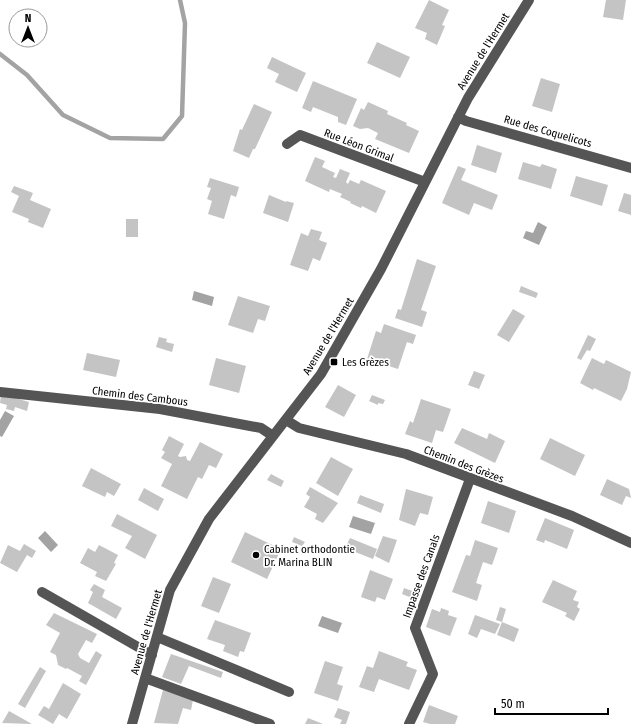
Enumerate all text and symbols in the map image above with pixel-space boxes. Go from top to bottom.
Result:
north arrow [8,8,48,48]
street label: Avenue de l'Hermet [455,10,512,92]
text: N [25,12,31,25]
street label: Rue des Coquelicots [502,113,594,150]
street label: Rue Léon Grimal [322,126,396,165]
street label: Avenue de l'Hermet [300,295,357,377]
place label: Les Grèzes [342,356,389,369]
marker: Les Grèzes [329,357,339,367]
street label: Chemin des Cambous [91,384,189,409]
street label: Chemin des Grèzes [422,443,506,486]
street label: Impasse des Canals [400,532,443,620]
place label: Cabinet orthodontie Dr. Marina BLIN [264,543,355,569]
marker: Cabinet orthodontie Dr. Marina BLIN [251,550,261,560]
street label: Avenue de l'Hermet [128,588,165,676]
scale bar [495,690,608,716]
text: 50 m [501,697,525,711]

